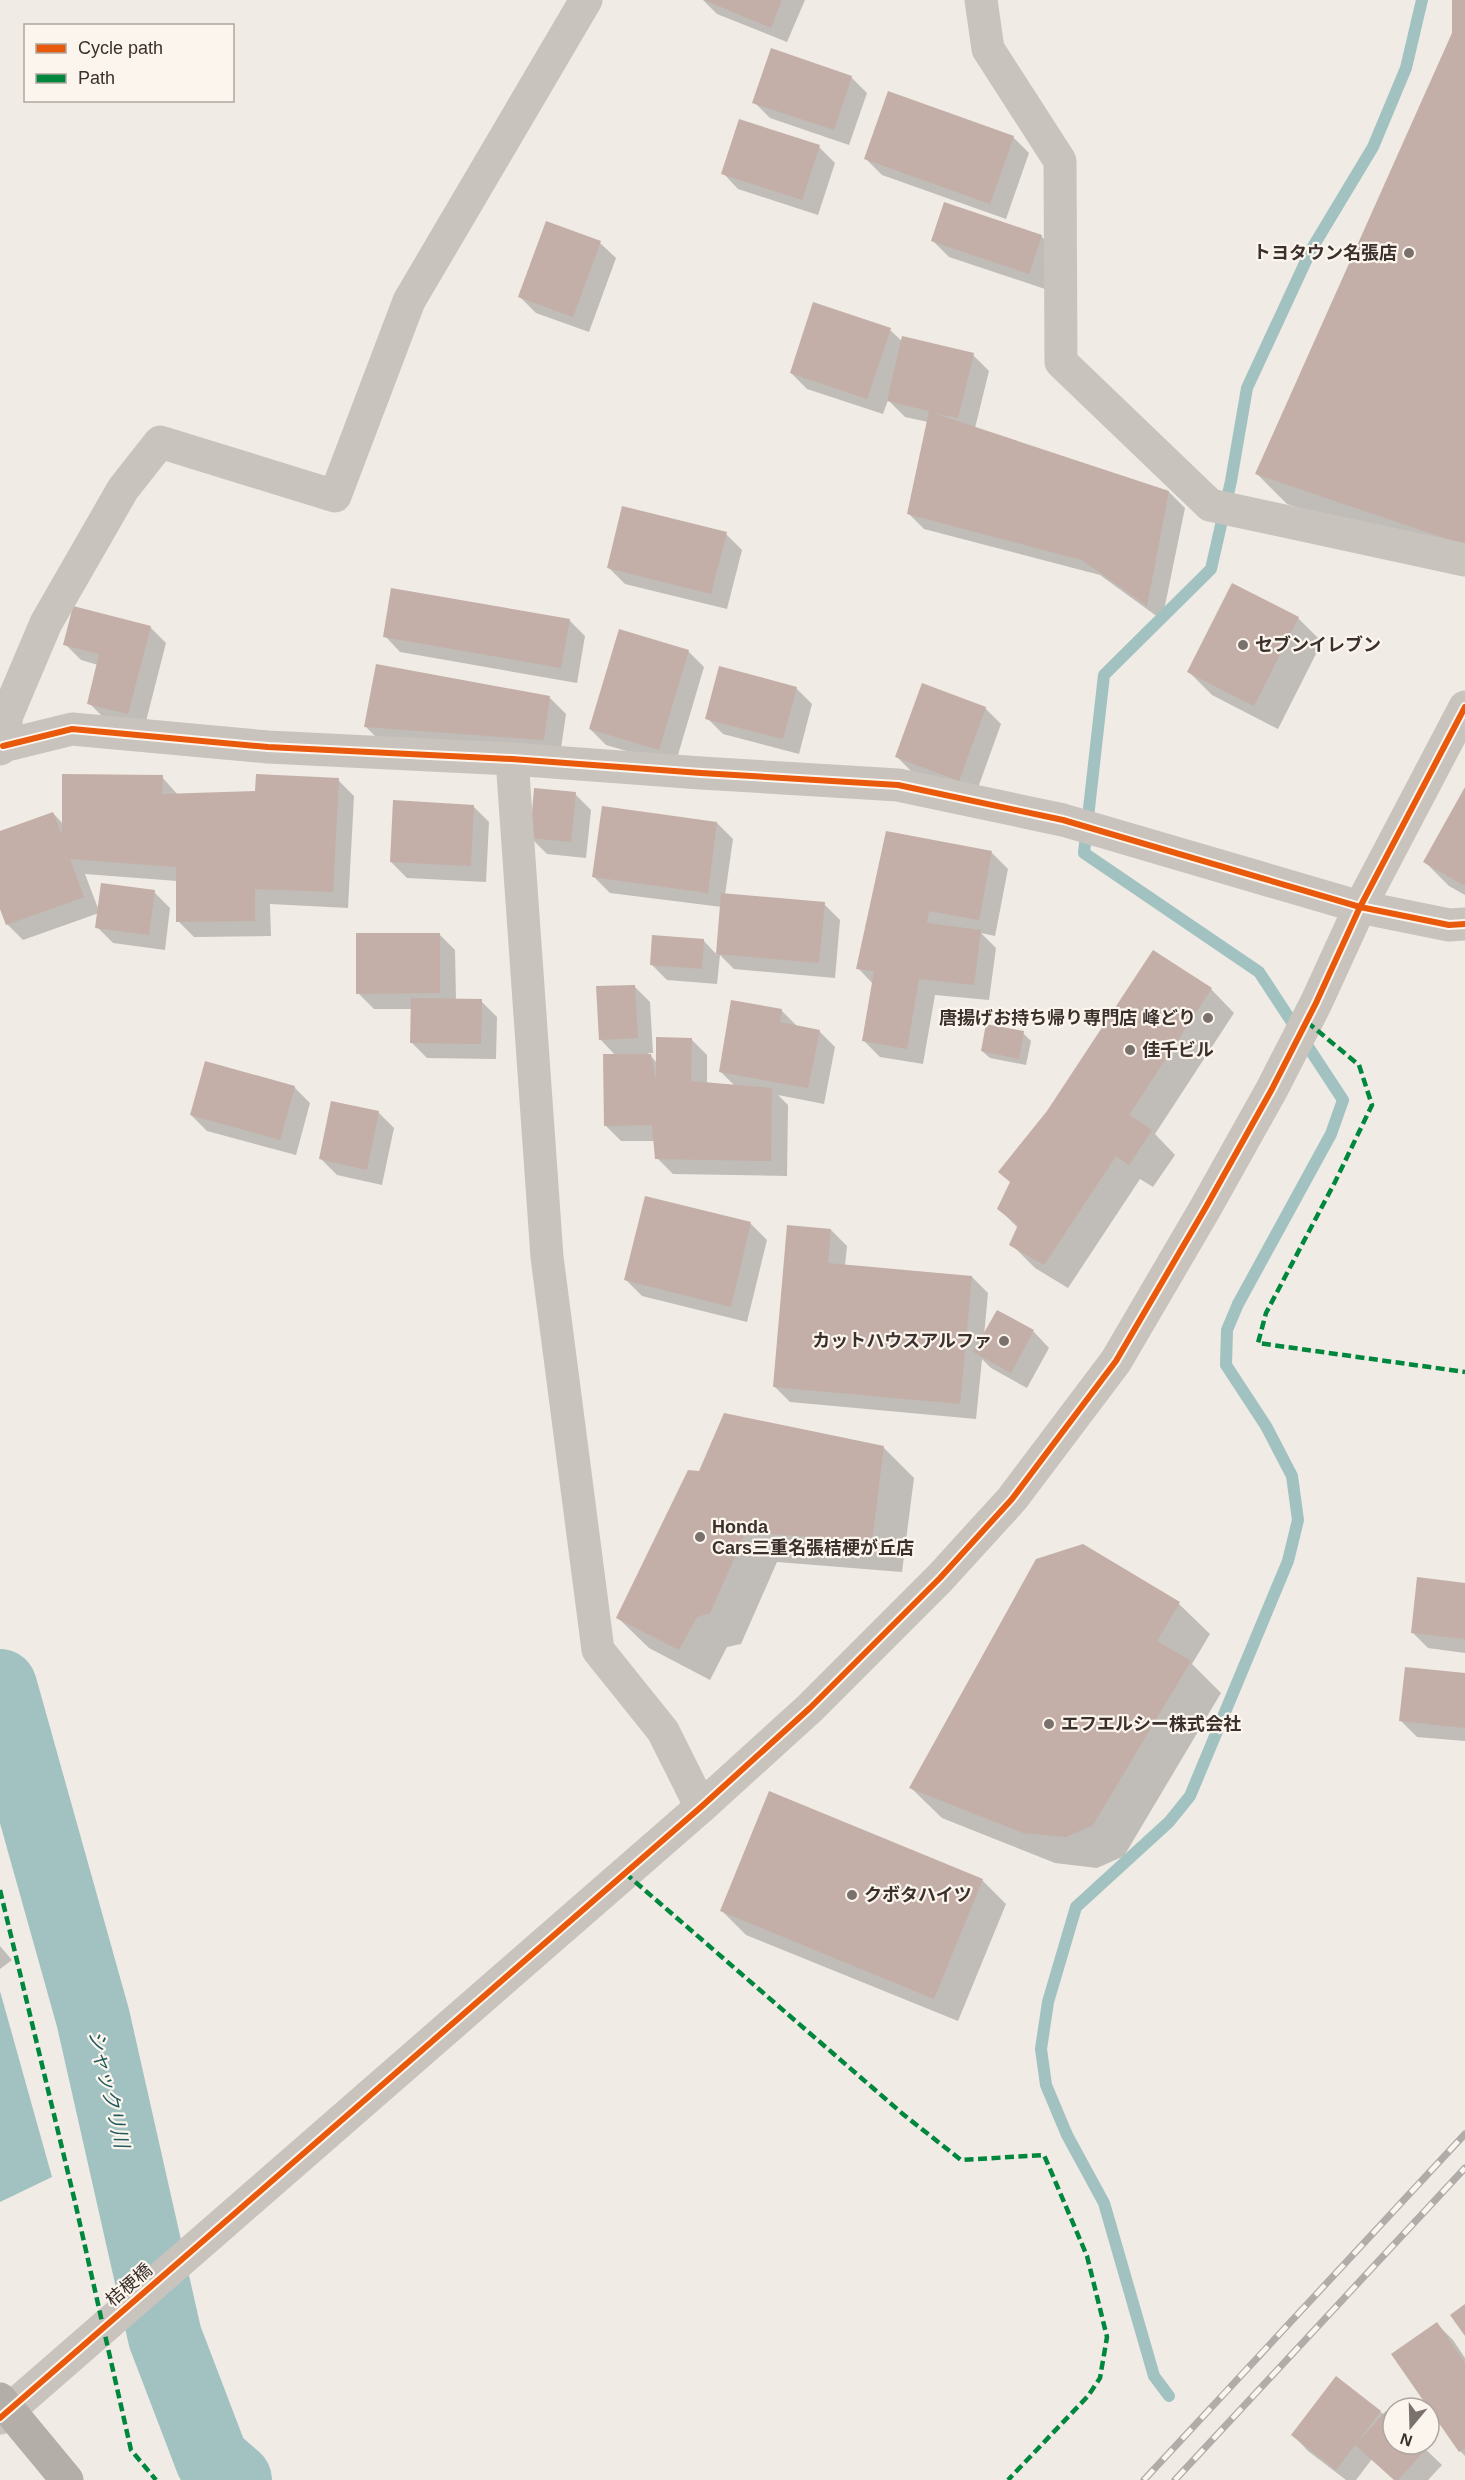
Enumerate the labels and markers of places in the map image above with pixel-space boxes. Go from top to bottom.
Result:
place label: トヨタウン名張店 [1253,243,1397,263]
marker: トヨタウン名張店 [1402,246,1416,260]
place label: セブンイレブン [1255,635,1381,655]
marker: セブンイレブン [1236,638,1250,652]
place label: 唐揚げお持ち帰り専門店 峰どり [939,1008,1196,1028]
marker: 唐揚げお持ち帰り専門店 峰どり [1201,1011,1215,1025]
place label: 佳千ビル [1142,1040,1214,1060]
marker: 佳千ビル [1123,1043,1137,1057]
place label: カットハウスアルファ [812,1331,992,1351]
marker: カットハウスアルファ [997,1334,1011,1348]
place label: Honda Cars三重名張桔梗が丘店 [712,1517,914,1558]
marker: Honda Cars三重名張桔梗が丘店 [693,1530,707,1544]
place label: エフエルシー株式会社 [1061,1714,1241,1734]
marker: エフエルシー株式会社 [1042,1717,1056,1731]
place label: クボタハイツ [864,1885,972,1905]
marker: クボタハイツ [845,1888,859,1902]

